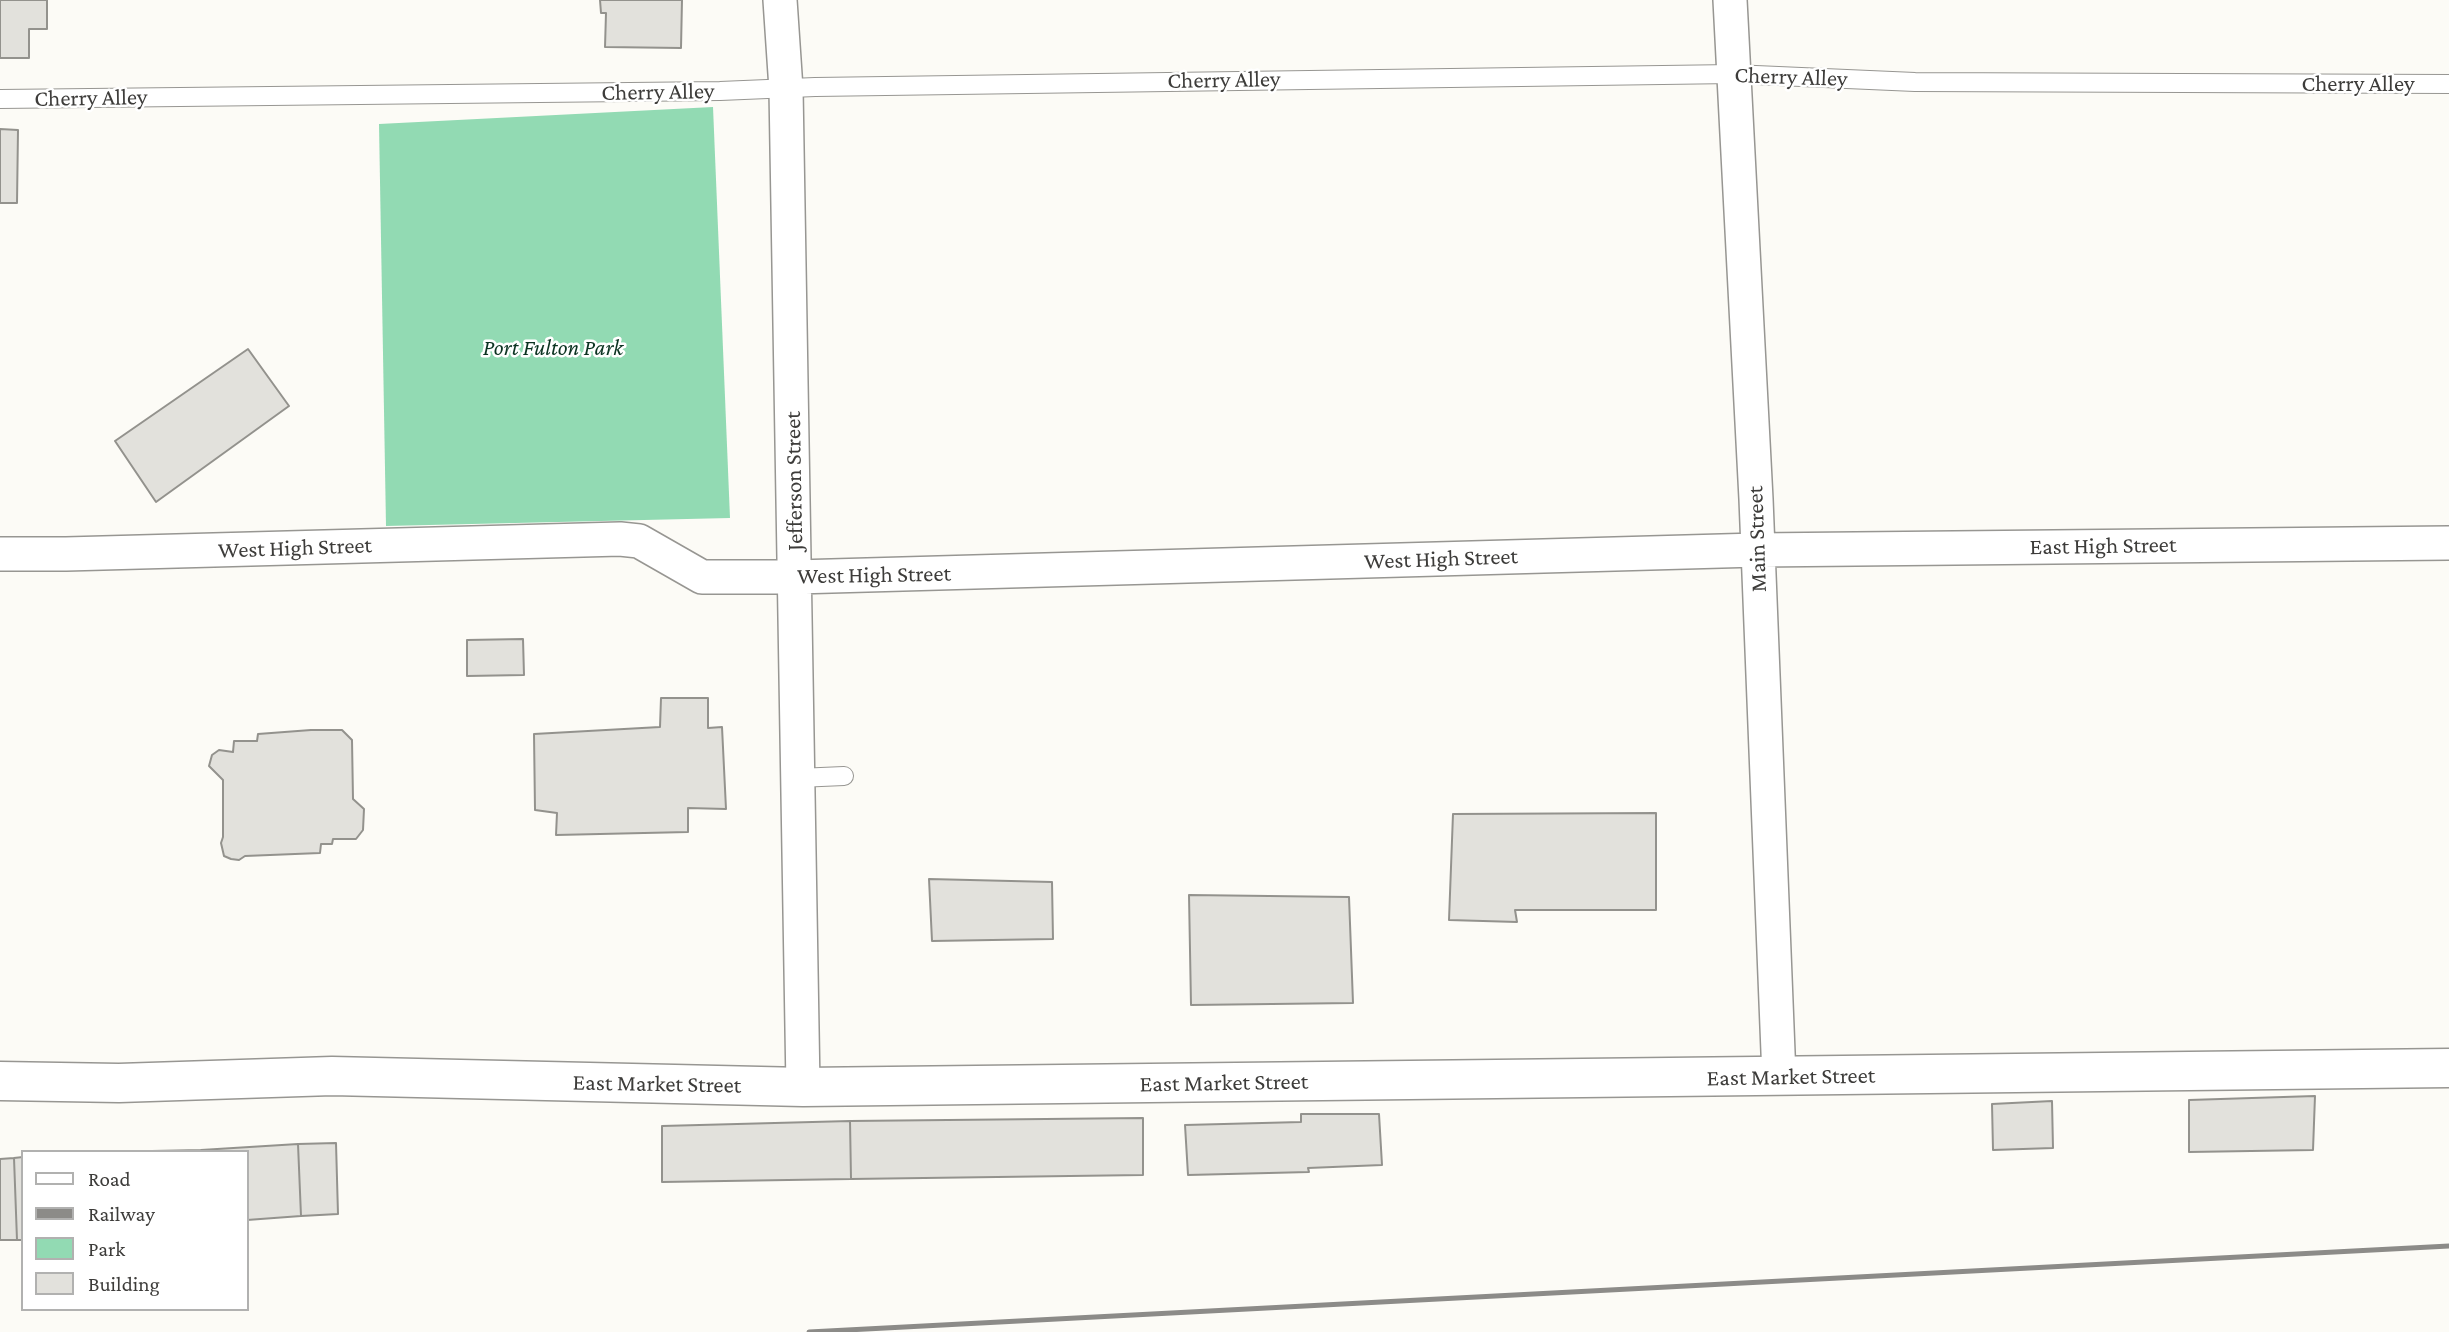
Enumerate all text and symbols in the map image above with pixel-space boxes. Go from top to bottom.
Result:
street label: Cherry Alley [1734,61,1848,93]
street label: Cherry Alley [1167,65,1281,95]
street label: Cherry Alley [2301,70,2415,98]
street label: Cherry Alley [601,77,715,107]
street label: Cherry Alley [34,83,148,113]
park label: Port Fulton Park [483,334,623,362]
street label: Jefferson Street [779,411,809,551]
street label: Main Street [1741,485,1773,593]
street label: East High Street [2029,531,2177,561]
street label: West High Street [218,532,372,564]
street label: West High Street [1364,543,1518,575]
street label: West High Street [797,560,951,590]
street label: East Market Street [1706,1062,1876,1092]
street label: East Market Street [1139,1068,1309,1098]
street label: East Market Street [572,1069,742,1099]
legend [21,1150,248,1311]
text: Road [88,1167,131,1191]
text: Railway [88,1202,155,1226]
text: Park [88,1237,125,1261]
text: Building [88,1272,160,1296]

